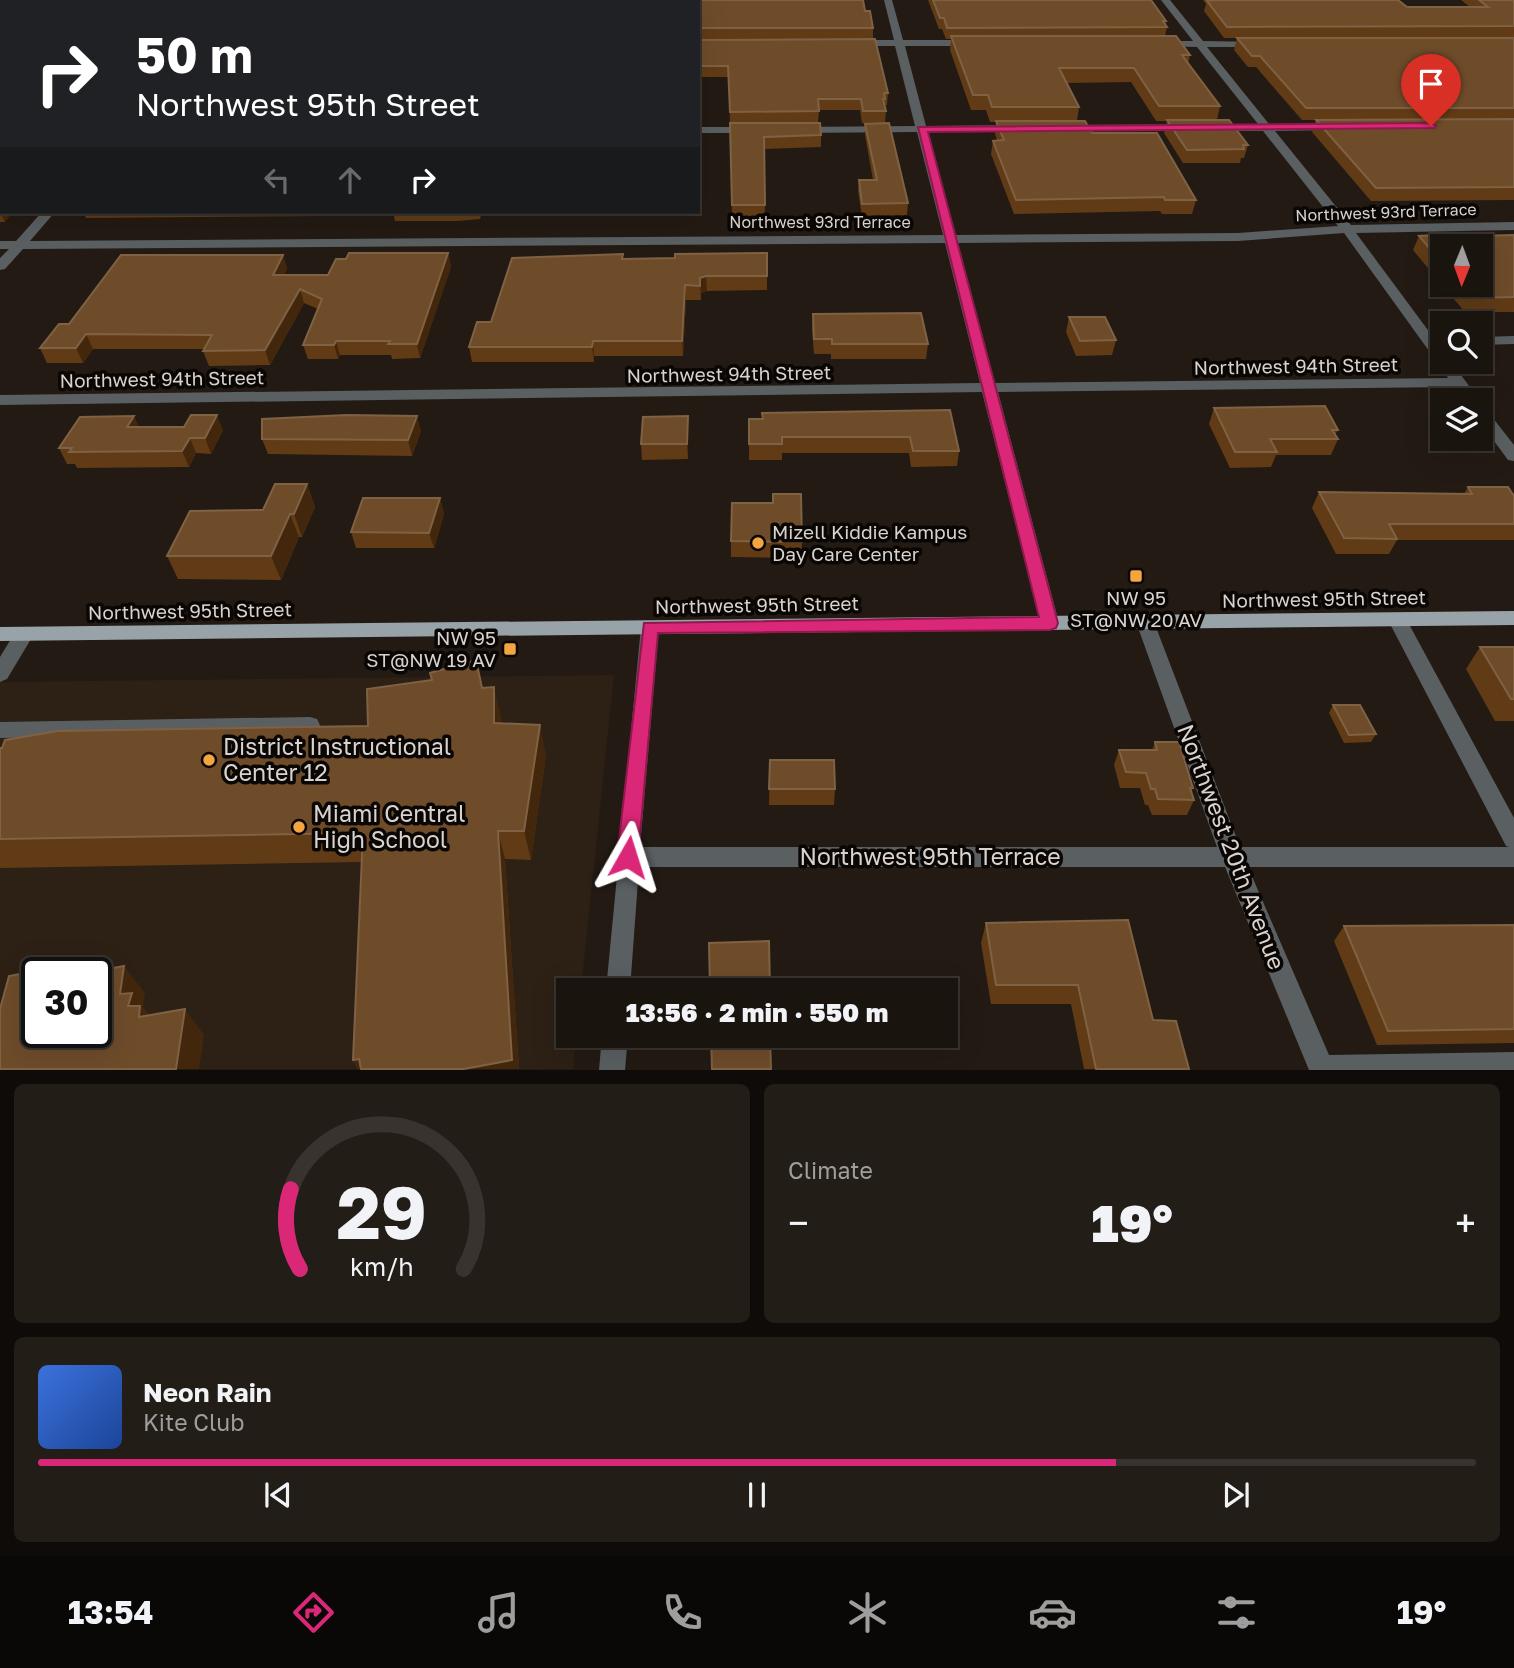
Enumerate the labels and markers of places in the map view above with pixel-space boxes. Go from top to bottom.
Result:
pin [1401,54,1461,126]
place label: Mizell Kiddie Kampus Day Care Center [772,520,967,565]
marker: Mizell Kiddie Kampus Day Care Center [750,535,766,551]
marker: NW 95 ST@NW 20 AV [1128,568,1144,584]
place label: NW 95 ST@NW 20 AV [1070,586,1202,631]
place label: NW 95 ST@NW 19 AV [366,626,496,671]
marker: NW 95 ST@NW 19 AV [502,641,518,657]
place label: District Instructional Center 12 [223,732,451,786]
marker: District Instructional Center 12 [201,752,217,768]
place label: Miami Central High School [313,799,465,853]
marker: Miami Central High School [291,819,307,835]

